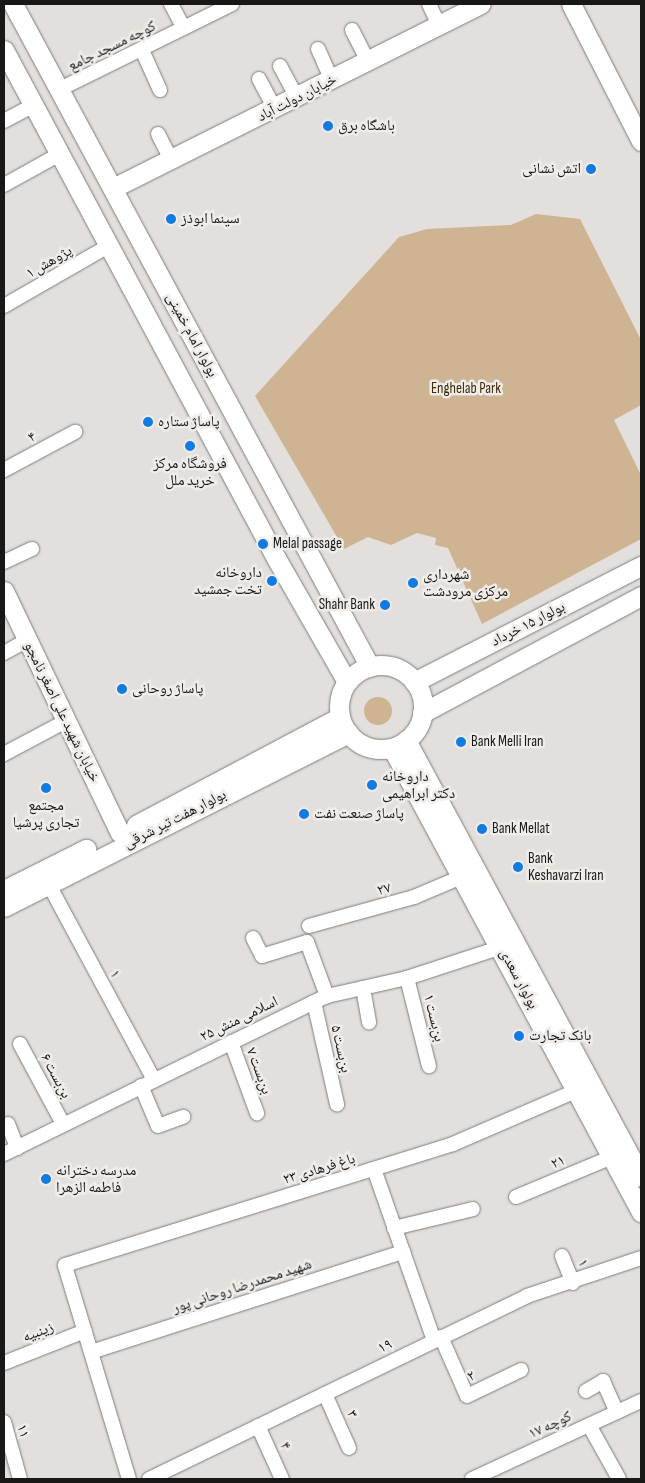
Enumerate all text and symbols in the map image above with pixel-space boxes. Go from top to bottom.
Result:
street label: کوچه مسجد جامع [65,17,159,75]
street label: خیابان دولت آباد [254,70,340,126]
place label: باشگاه برق [338,117,395,135]
marker: باشگاه برق [322,120,334,132]
place label: اتش نشانی [522,160,581,178]
marker: اتش نشانی [585,163,597,175]
place label: سینما ابوذز [181,210,240,228]
marker: سینما ابوذز [165,213,177,225]
street label: پژوهش ۱ [23,242,75,282]
street label: بولوار امام خمینی [162,290,222,380]
park label: Enghelab Park [431,380,501,398]
place label: پاساژ ستاره [158,413,220,431]
marker: پاساژ ستاره [142,416,154,428]
street label: ۴ [25,427,39,447]
marker: فروشگاه مرکز خرید ملل [184,440,196,452]
place label: فروشگاه مرکز خرید ملل [153,454,227,489]
place label: Melal passage [273,535,342,553]
marker: Melal passage [257,538,269,550]
place label: داروخانه تخت جمشيد [194,563,262,598]
place label: شهرداری مرکزی مرودشت [423,565,508,600]
marker: داروخانه تخت جمشيد [266,575,278,587]
marker: شهرداری مرکزی مرودشت [407,577,419,589]
place label: Shahr Bank [319,596,375,614]
street label: بولوار ۱۵ خرداد [488,598,568,650]
marker: Shahr Bank [379,599,391,611]
street label: خیابان شهید علی اصغر نامجو [20,639,104,785]
place label: پاساژ روحانی [132,680,203,698]
marker: پاساژ روحانی [116,683,128,695]
place label: Bank Melli Iran [471,733,543,751]
marker: Bank Melli Iran [455,736,467,748]
place label: داروخانه دکتر ابراهیمی [382,767,455,802]
marker: داروخانه دکتر ابراهیمی [366,779,378,791]
marker: مجتمع تجاری پرشیا [40,782,52,794]
street label: بولوار هفت تیر شرقی [121,785,229,853]
place label: مجتمع تجاری پرشیا [13,796,79,831]
place label: پاساژ صنعت نفت [314,805,404,823]
marker: پاساژ صنعت نفت [298,808,310,820]
place label: Bank Mellat [492,820,550,838]
marker: Bank Mellat [476,823,488,835]
place label: Bank Keshavarzi Iran [528,849,604,884]
marker: Bank Keshavarzi Iran [512,861,524,873]
street label: ۲۷ [375,879,393,899]
street label: بولوار سعدی [496,946,542,1012]
street label: ۱ [105,967,125,981]
street label: اسلامی منش ۲۵ [197,992,281,1046]
street label: بن‌بست ۱ [419,992,449,1044]
street label: بن‌بست ۵ [327,1023,355,1075]
place label: بانک تجارت [529,1027,591,1045]
marker: بانک تجارت [513,1030,525,1042]
street label: بن‌بست ۷ [242,1045,276,1097]
street label: بن‌بست ۶ [37,1050,75,1102]
street label: باغ فرهادی ۲۳ [281,1150,357,1188]
street label: ۲۱ [548,1151,568,1173]
place label: مدرسه دخترانه فاطمه الزهرا [56,1161,136,1196]
marker: مدرسه دخترانه فاطمه الزهرا [40,1173,52,1185]
street label: شهید محمدرضا روحانی پور [170,1255,314,1317]
street label: ۱ [573,1256,593,1270]
street label: زینبیه [20,1318,56,1346]
street label: ۱۹ [375,1335,395,1357]
street label: ۲ [464,1366,478,1386]
street label: ۳ [342,1407,362,1421]
street label: کوچه ۱۷ [526,1407,574,1443]
street label: ۱۱ [12,1422,34,1440]
street label: ۴ [275,1439,295,1453]

